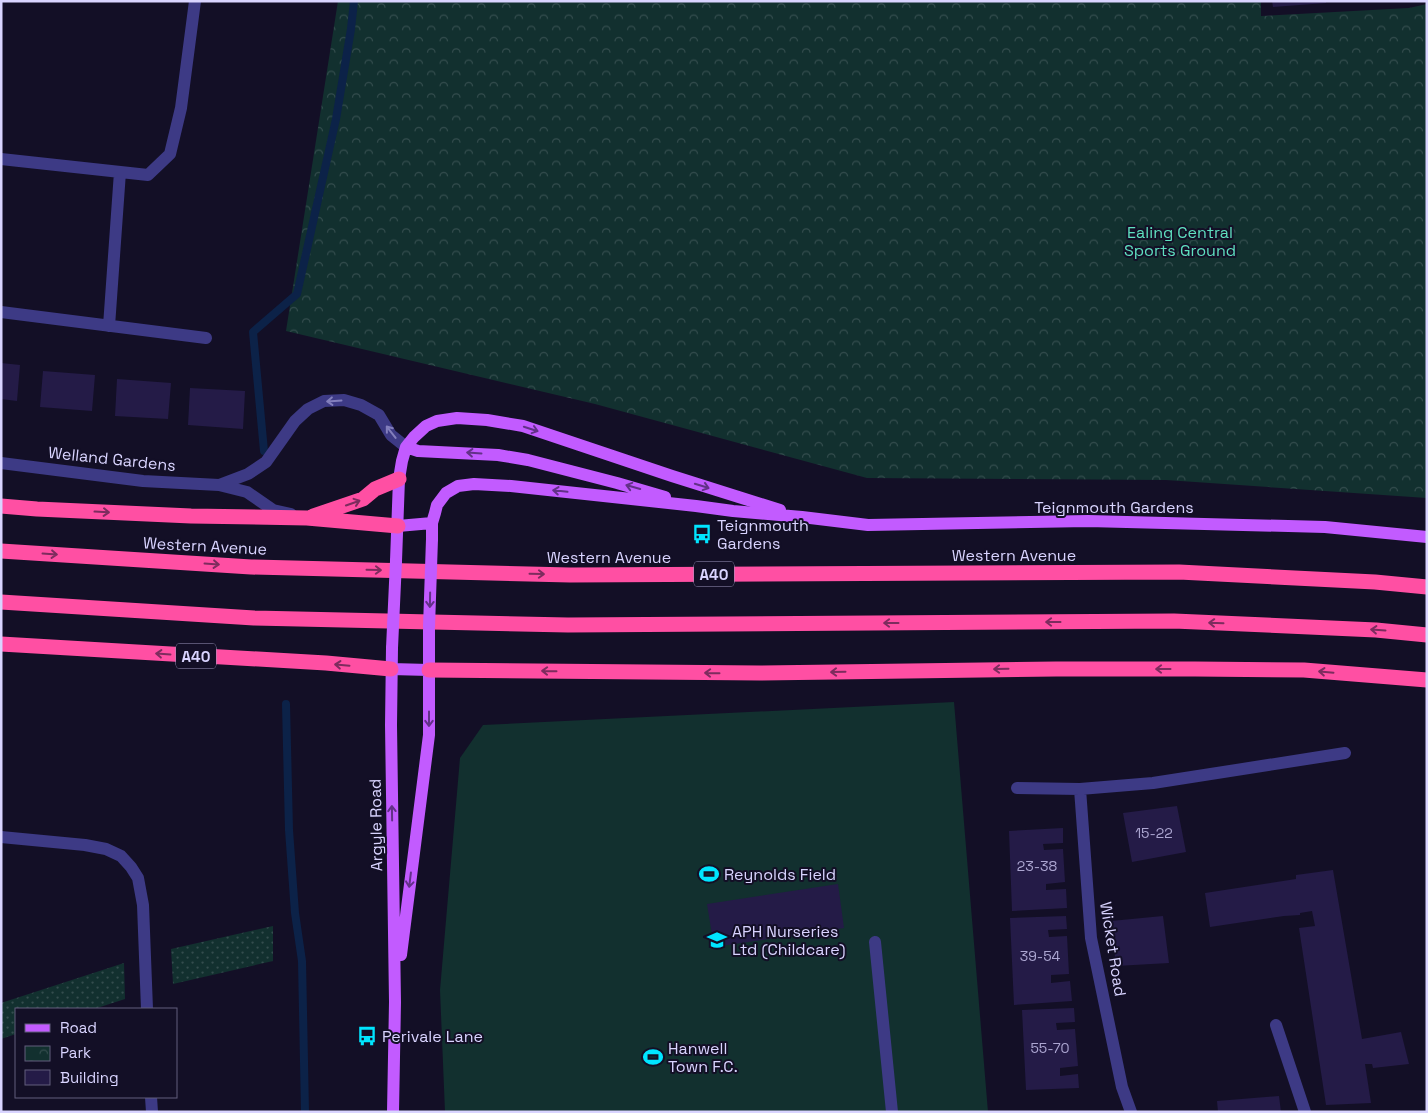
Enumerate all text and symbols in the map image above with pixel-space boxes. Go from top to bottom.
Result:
park label: Ealing Central Sports Ground [1124,222,1236,261]
one-way arrow [326,396,342,405]
one-way arrow [523,425,538,434]
one-way arrow [385,426,396,439]
street label: Welland Gardens [47,442,177,476]
one-way arrow [466,449,482,458]
one-way arrow [694,481,710,491]
one-way arrow [625,482,641,492]
one-way arrow [552,486,568,496]
street label: Teignmouth Gardens [1034,497,1194,518]
one-way arrow [345,498,360,507]
one-way arrow [94,507,110,517]
place label: Teignmouth Gardens [717,515,809,554]
bus stop icon: Teignmouth Gardens [691,523,713,545]
street label: Western Avenue [142,532,268,560]
street label: Western Avenue [952,545,1076,566]
street label: Western Avenue [547,547,671,568]
one-way arrow [42,549,58,558]
one-way arrow [204,560,220,569]
road number: A40 [694,562,734,586]
one-way arrow [366,565,382,575]
one-way arrow [528,569,545,579]
one-way arrow [425,592,435,608]
one-way arrow [1046,617,1062,627]
one-way arrow [883,618,900,628]
one-way arrow [1208,618,1224,627]
one-way arrow [1371,625,1387,635]
road number: A40 [176,644,216,668]
one-way arrow [155,649,171,659]
one-way arrow [335,660,351,670]
one-way arrow [1156,664,1172,674]
one-way arrow [993,665,1009,674]
one-way arrow [541,666,558,676]
one-way arrow [831,667,847,677]
one-way arrow [1318,667,1334,677]
one-way arrow [704,668,720,678]
one-way arrow [424,710,434,727]
street label: Argyle Road [365,778,387,872]
one-way arrow [388,805,397,821]
house number: 15-22 [1135,824,1173,842]
house number: 23-38 [1017,857,1057,875]
sports icon: Reynolds Field [698,863,720,885]
place label: Reynolds Field [724,864,836,885]
one-way arrow [405,872,415,888]
street label: Wicket Road [1095,900,1131,998]
place label: APH Nurseries Ltd (Childcare) [732,921,845,960]
school or university icon: APH Nurseries Ltd (Childcare) [706,929,728,951]
house number: 39-54 [1020,947,1061,965]
legend [15,1008,178,1098]
text: Road [60,1018,97,1037]
bus stop icon: Perivale Lane [356,1025,378,1047]
place label: Perivale Lane [382,1026,483,1047]
place label: Hanwell Town F.C. [668,1038,738,1077]
house number: 55-70 [1030,1039,1070,1057]
text: Park [60,1043,91,1062]
sports icon: Hanwell Town F.C. [642,1046,664,1068]
text: Building [60,1068,119,1087]

